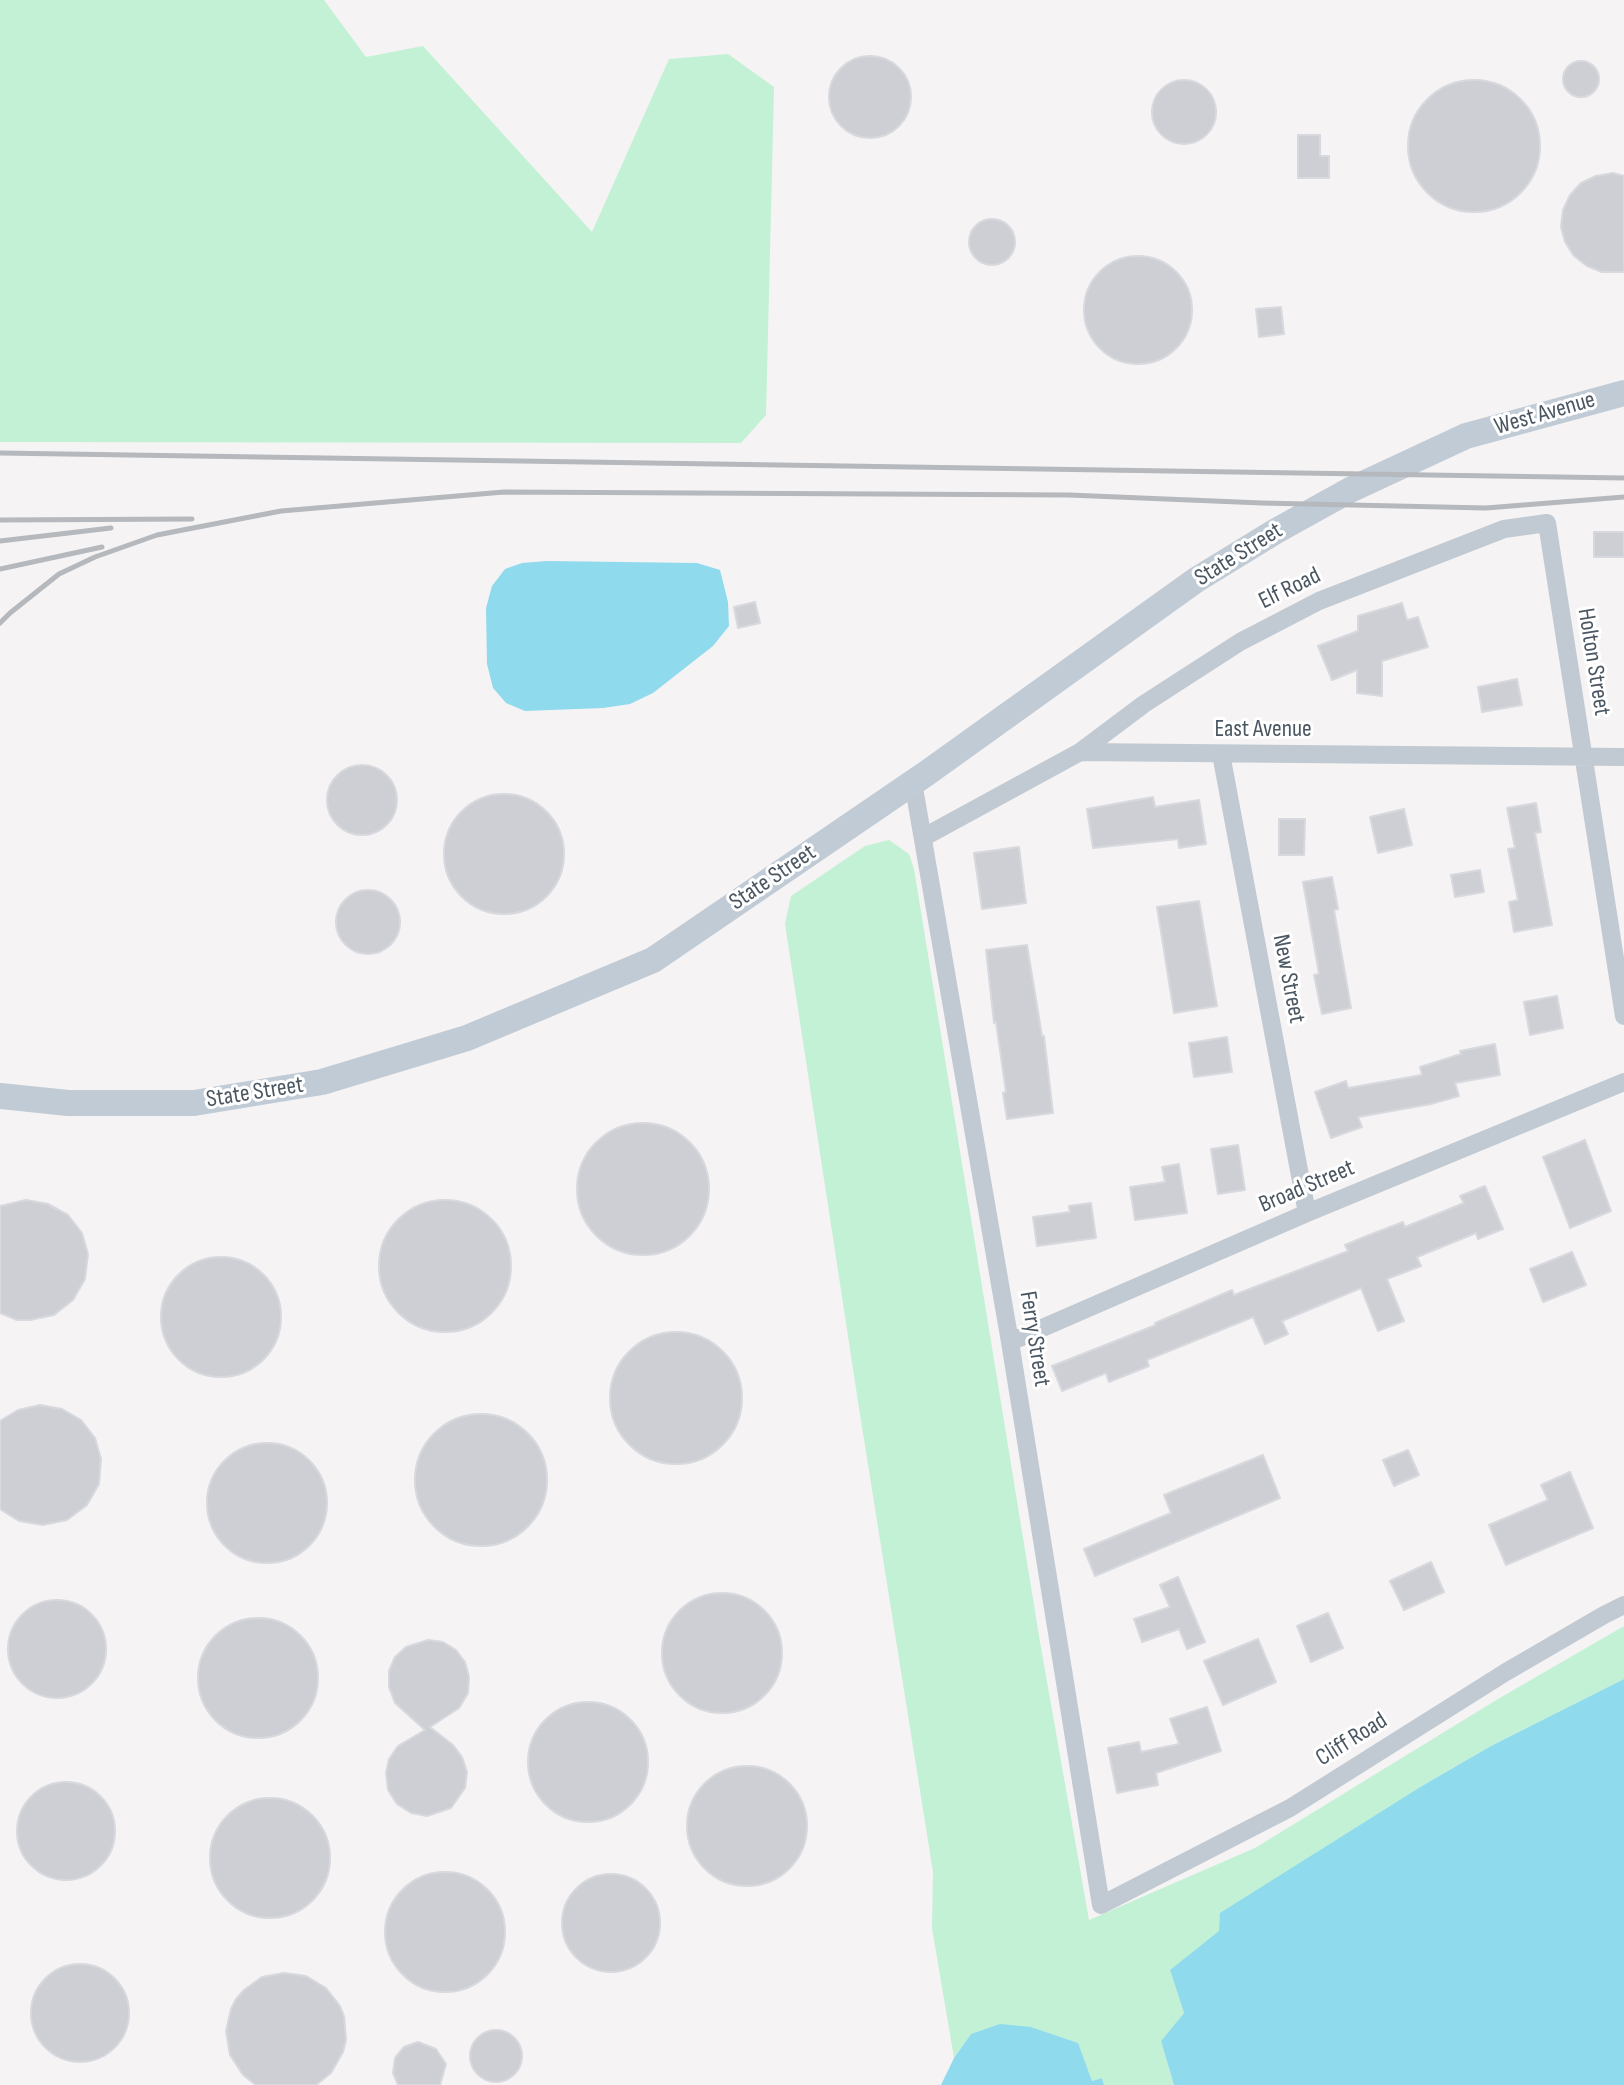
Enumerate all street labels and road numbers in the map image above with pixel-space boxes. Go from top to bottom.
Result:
street label: West Avenue [1491,386,1599,442]
street label: State Street [1190,517,1288,593]
street label: Elf Road [1254,562,1326,616]
street label: Holton Street [1570,606,1616,718]
street label: East Avenue [1214,716,1312,744]
street label: State Street [724,839,822,917]
street label: New Street [1265,932,1311,1026]
street label: State Street [204,1071,306,1115]
street label: Broad Street [1255,1154,1359,1220]
street label: Ferry Street [1012,1289,1056,1389]
street label: Cliff Road [1311,1707,1393,1773]

